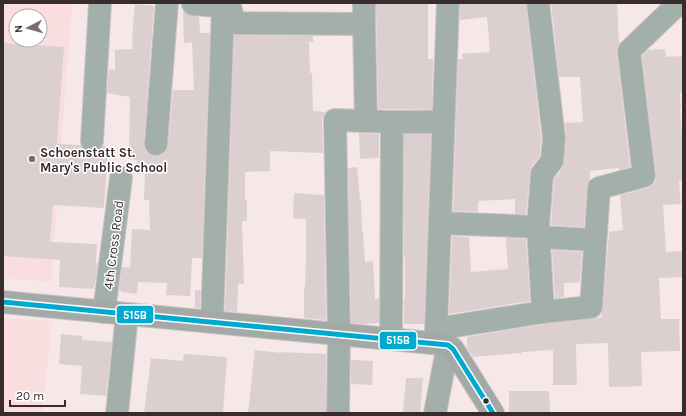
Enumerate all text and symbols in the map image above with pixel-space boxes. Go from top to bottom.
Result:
north arrow [8,8,48,48]
text: N [12,24,25,34]
place label: Schoenstatt St. Mary's Public School [40,145,167,175]
marker: Schoenstatt St. Mary's Public School [27,154,37,164]
street label: 4th Cross Road [101,200,126,290]
line badge: 515B [116,305,154,324]
text: 515B [123,309,147,322]
line badge: 515B [379,331,417,350]
text: 515B [386,334,410,347]
scale bar [10,382,65,408]
text: 20 m [16,389,44,403]
unlabelled marker [481,396,491,406]

